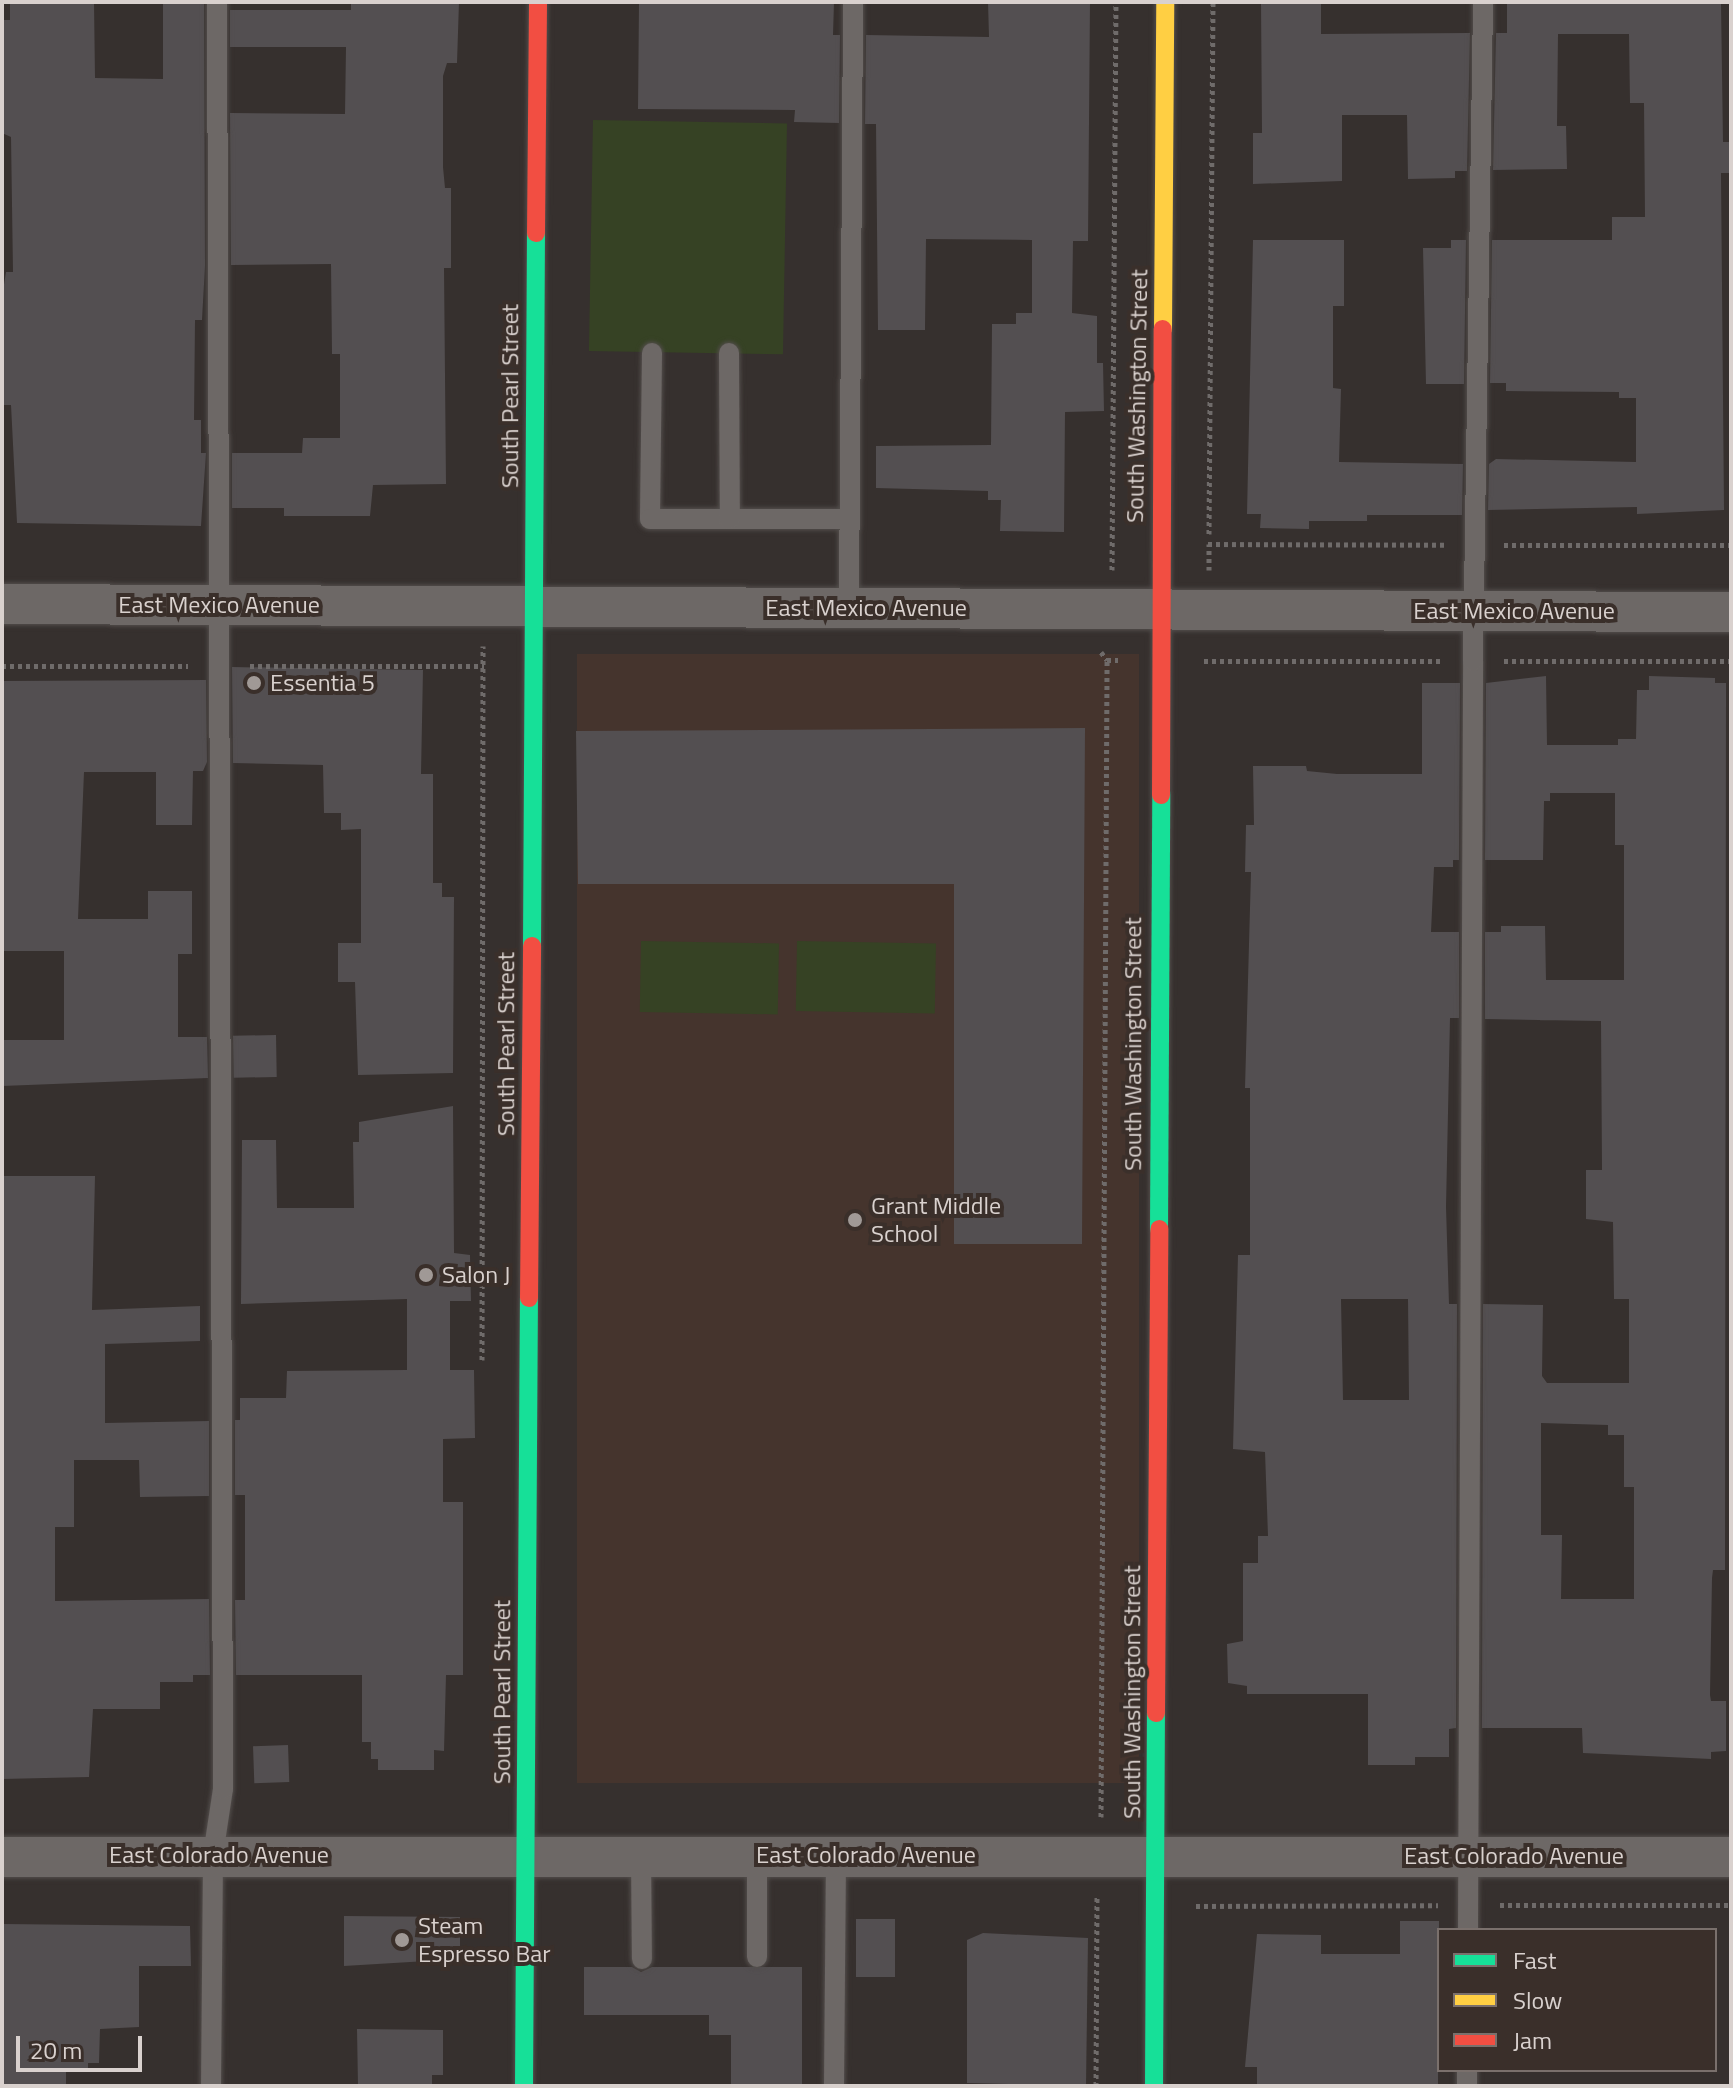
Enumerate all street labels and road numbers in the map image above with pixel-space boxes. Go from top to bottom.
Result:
street label: South Washington Street [1120,269,1154,523]
street label: South Pearl Street [496,304,524,488]
street label: East Mexico Avenue [118,591,320,619]
street label: East Mexico Avenue [765,594,967,622]
street label: East Mexico Avenue [1413,597,1615,625]
street label: South Washington Street [1119,917,1147,1171]
street label: South Pearl Street [492,952,520,1136]
street label: South Washington Street [1118,1565,1146,1819]
street label: South Pearl Street [488,1600,516,1784]
street label: East Colorado Avenue [109,1841,329,1869]
street label: East Colorado Avenue [756,1841,976,1869]
street label: East Colorado Avenue [1404,1842,1624,1870]

